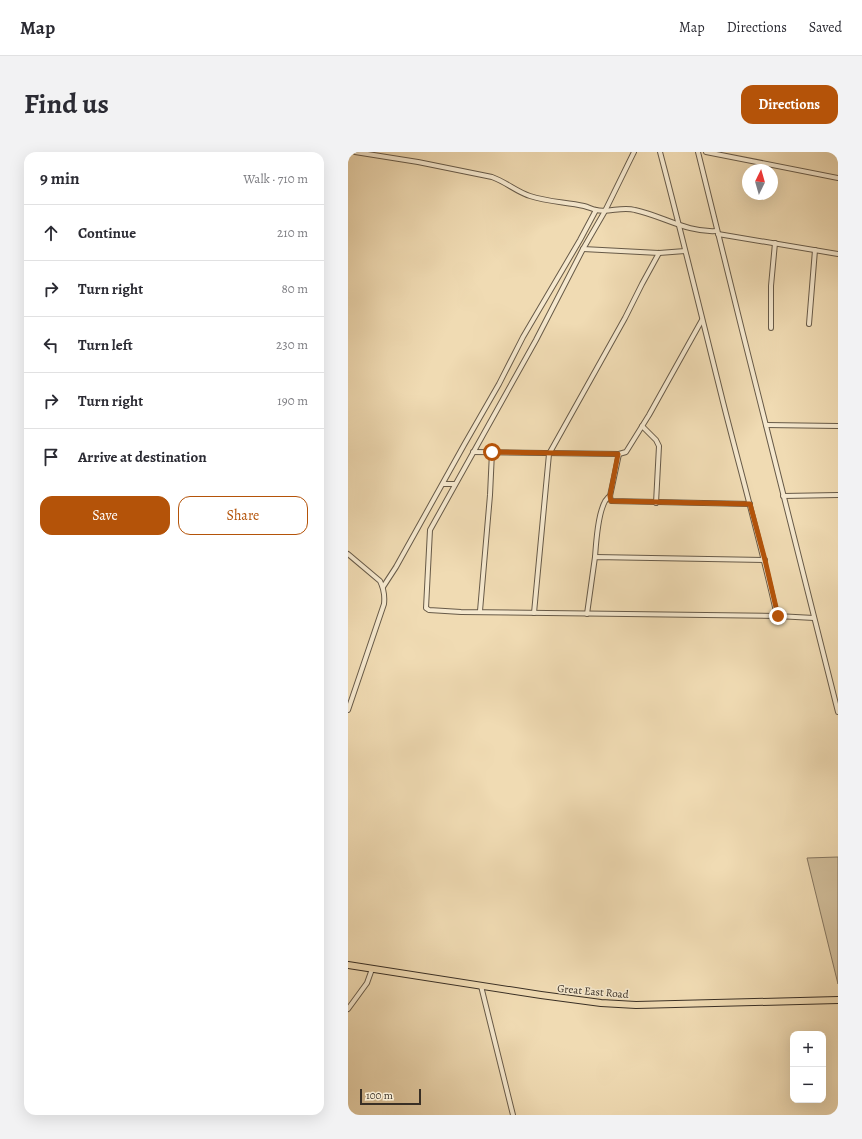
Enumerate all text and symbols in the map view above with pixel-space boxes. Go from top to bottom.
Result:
text: Map [20,15,55,41]
text: Map [679,18,705,37]
text: Directions [727,18,787,37]
text: Saved [809,18,842,37]
text: Find us [24,85,109,123]
button: Directions [741,85,838,124]
north arrow [742,164,778,200]
text: 9 min [40,167,80,190]
text: Walk · 710 m [243,170,308,187]
icon: ahead [40,222,62,244]
text: Continue [78,223,136,243]
text: 210 m [277,224,308,241]
icon: right [40,278,62,300]
text: Turn right [78,279,143,299]
text: 80 m [281,280,308,297]
icon: left [40,334,62,356]
text: Turn left [78,335,133,355]
text: 230 m [276,336,308,353]
icon: right [40,390,62,412]
text: Turn right [78,391,143,411]
text: 190 m [277,392,308,409]
route start [483,443,501,461]
icon: arrive [40,446,62,468]
text: Arrive at destination [78,447,207,467]
button: Save [40,496,170,535]
button: Share [178,496,308,535]
route end [769,607,787,625]
street label: Great East Road [557,981,629,1002]
map controls [790,1031,826,1103]
button: + [790,1031,826,1067]
button: − [790,1067,826,1103]
scale bar [360,1087,421,1106]
text: 100 m [366,1088,393,1103]

